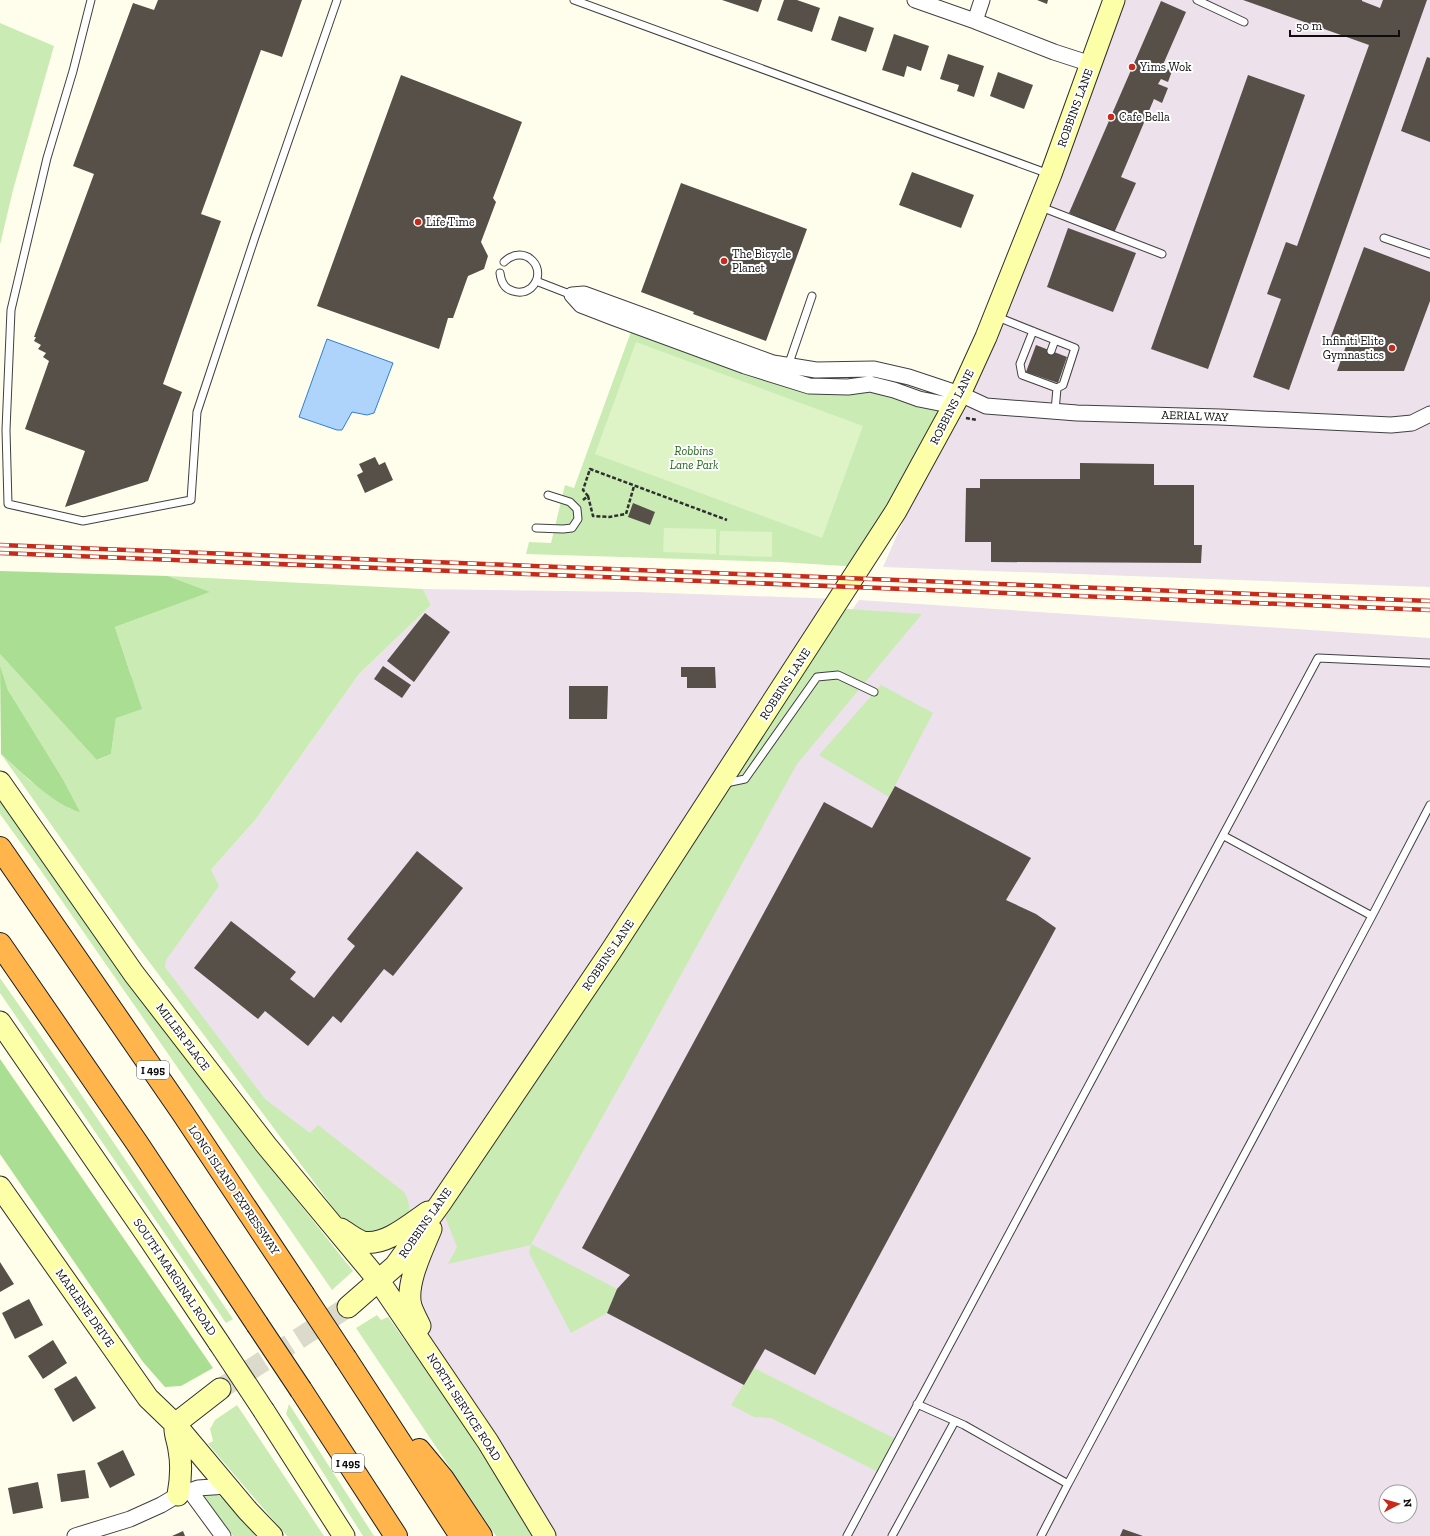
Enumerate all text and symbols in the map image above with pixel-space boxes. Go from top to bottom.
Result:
scale bar [1290,12,1399,38]
text: 50 m [1296,19,1323,33]
place label: Yims Wok [1139,60,1192,74]
marker: Yims Wok [1127,62,1137,72]
street label: ROBBINS LANE [1054,67,1096,149]
place label: Cafe Bella [1119,110,1170,124]
marker: Cafe Bella [1106,112,1116,122]
place label: Life Time [426,215,475,229]
marker: Life Time [413,217,423,227]
place label: The Bicycle Planet [732,247,791,275]
marker: The Bicycle Planet [719,256,729,266]
place label: Infiniti Elite Gymnastics [1322,334,1384,362]
marker: Infiniti Elite Gymnastics [1387,343,1397,353]
street label: ROBBINS LANE [927,367,977,447]
street label: AERIAL WAY [1161,408,1229,424]
park label: Robbins Lane Park [670,444,719,472]
street label: ROBBINS LANE [757,646,813,722]
street label: ROBBINS LANE [579,917,637,993]
street label: MILLER PLACE [153,1001,213,1073]
road number: I 495 [137,1061,169,1079]
street label: LONG ISLAND EXPRESSWAY [185,1123,283,1258]
street label: ROBBINS LANE [396,1185,454,1261]
street label: SOUTH MARGINAL ROAD [131,1216,219,1338]
street label: MARLENE DRIVE [53,1266,117,1350]
street label: NORTH SERVICE ROAD [424,1351,504,1463]
road number: I 495 [332,1454,364,1472]
north arrow [1378,1484,1418,1524]
text: N [1401,1498,1414,1508]

